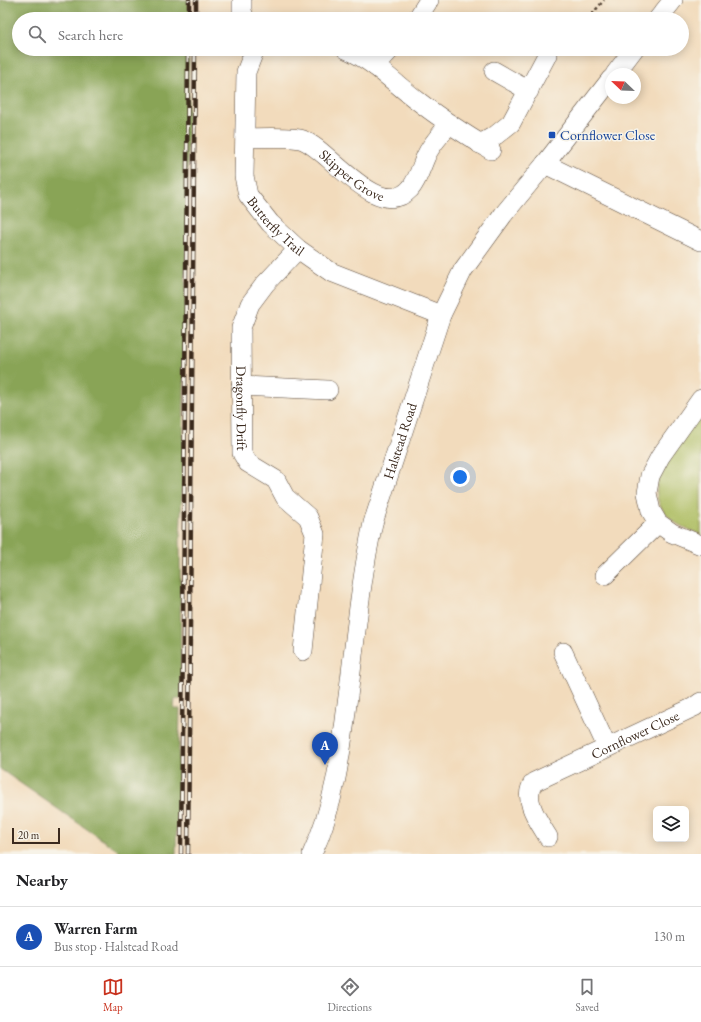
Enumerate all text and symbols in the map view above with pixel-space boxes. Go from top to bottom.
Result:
search box [12,12,689,56]
icon: search [26,23,48,45]
text: Search here [58,25,123,44]
north arrow [605,68,641,104]
place label: Cornflower Close [560,126,656,144]
marker: Cornflower Close [547,130,557,140]
street label: Skipper Grove [316,145,387,205]
street label: Butterfly Trail [243,193,308,260]
street label: Dragonfly Drift [232,366,251,451]
street label: Halstead Road [379,399,421,482]
your location [450,467,470,487]
street label: Cornflower Close [588,706,682,763]
pin: A [312,732,338,765]
map controls [653,806,689,842]
button: layers [653,806,689,842]
scale bar [12,826,60,845]
text: 20 m [18,828,39,842]
text: Nearby [16,869,68,891]
text: Warren Farm [54,919,138,938]
text: A [24,928,34,945]
text: 130 m [654,928,685,945]
text: Bus stop · Halstead Road [54,938,178,955]
tab: Map [102,976,124,1014]
tab: Directions [328,976,372,1014]
tab: Saved [576,976,599,1014]

